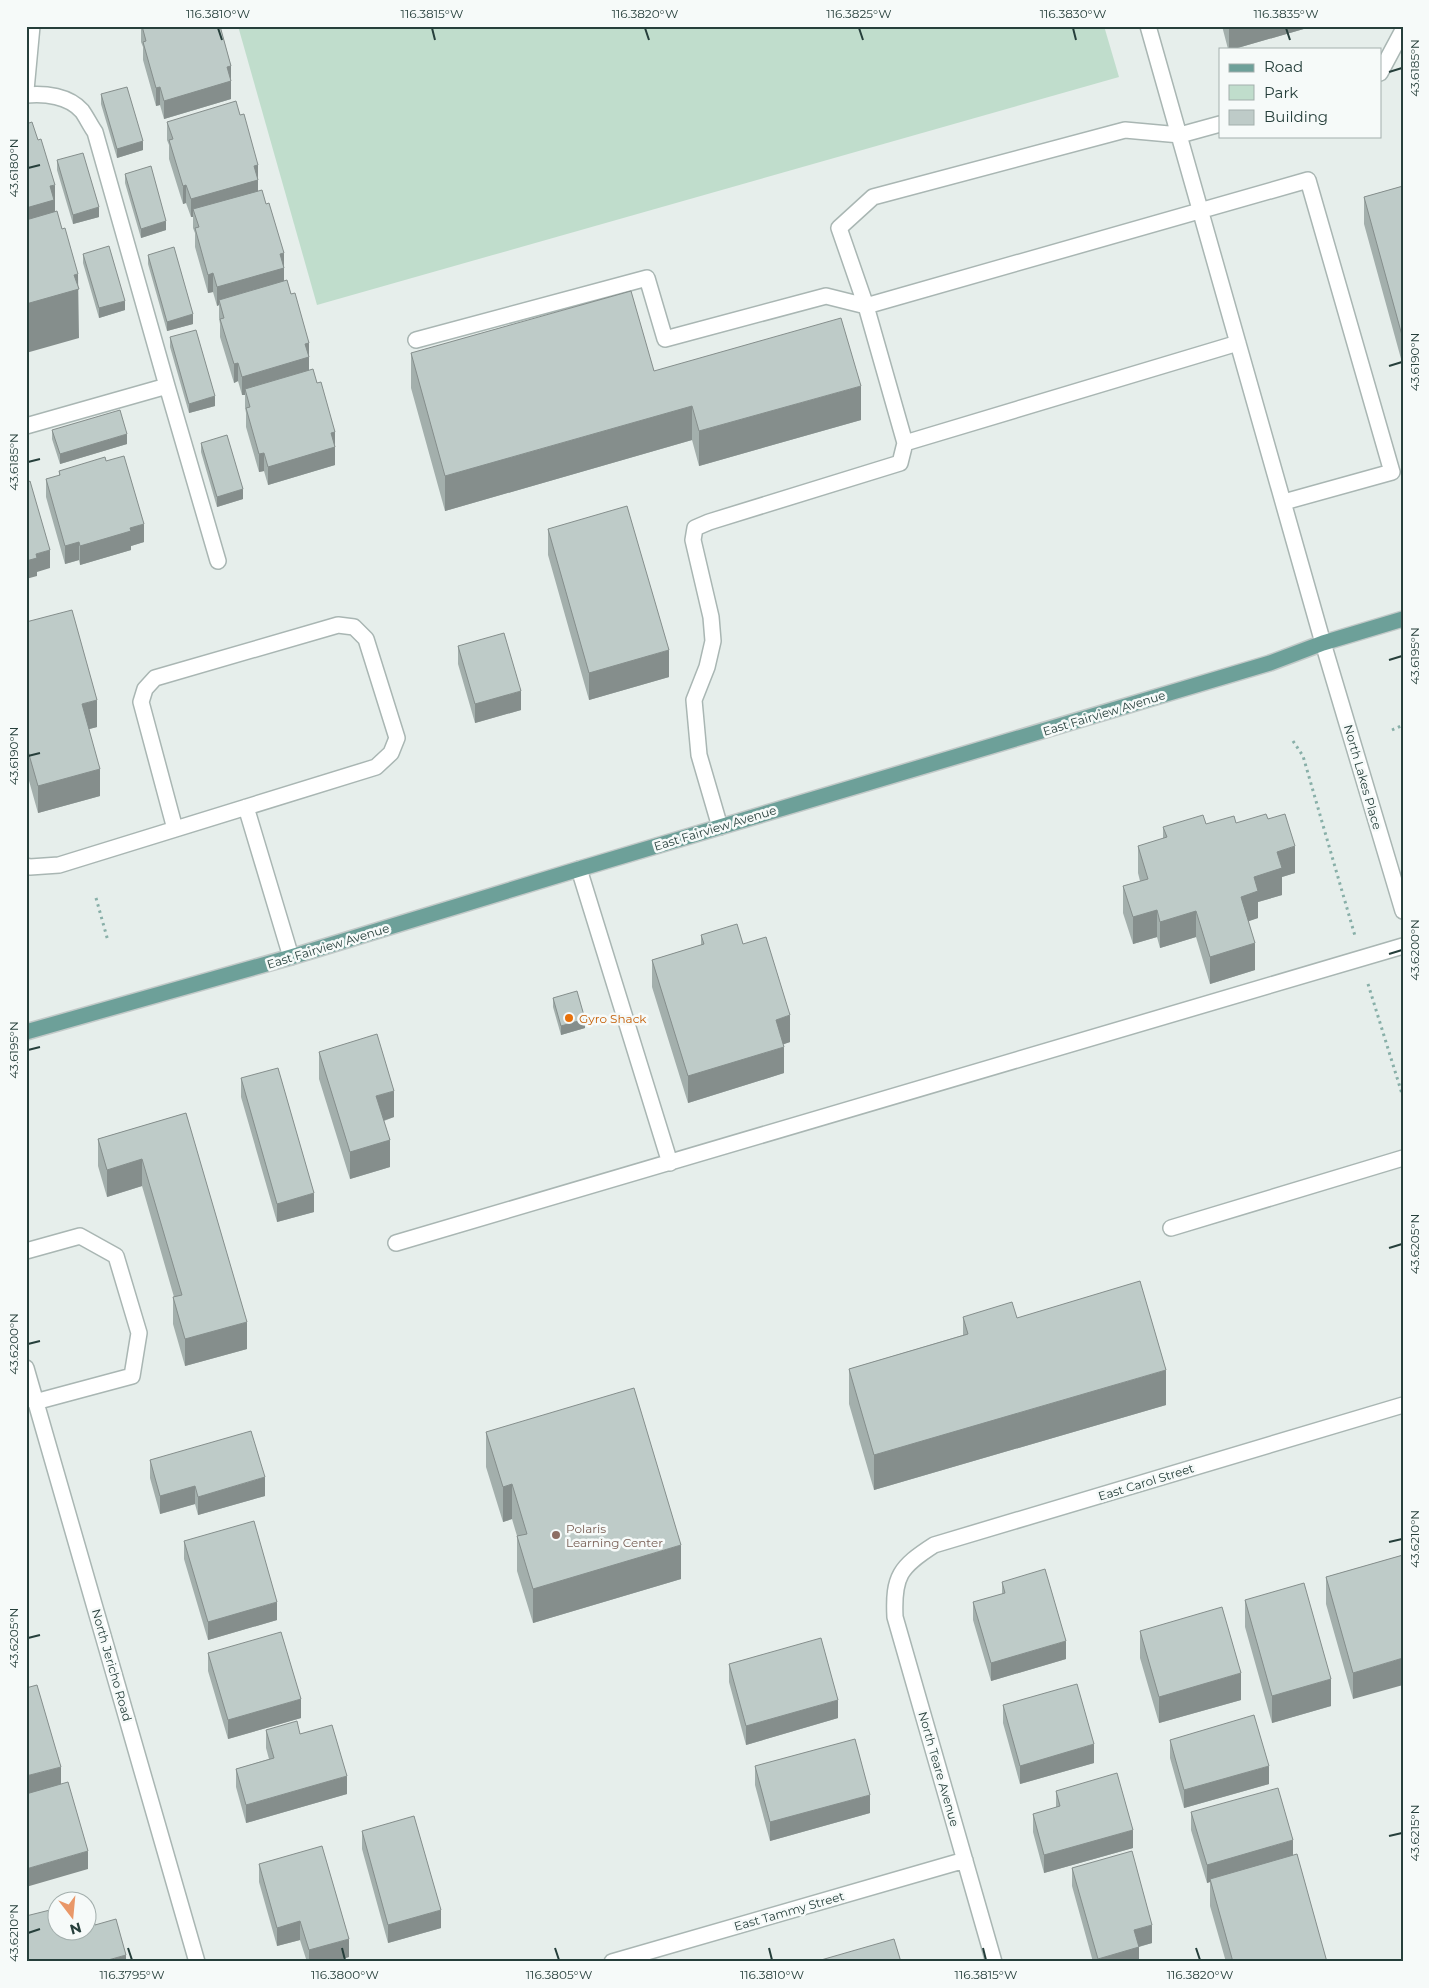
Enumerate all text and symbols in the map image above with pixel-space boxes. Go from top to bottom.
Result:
text: 116.3810°W [186,6,250,21]
text: 116.3815°W [401,6,463,21]
text: 116.3820°W [612,6,678,21]
text: 116.3825°W [826,6,892,21]
text: 116.3830°W [1040,6,1106,21]
text: 116.3835°W [1253,6,1319,21]
text: 43.6185°N [1407,39,1422,97]
legend [1219,48,1382,138]
text: Road [1264,57,1303,76]
text: Park [1264,83,1298,102]
text: Building [1264,107,1328,126]
text: 43.6180°N [6,139,21,197]
text: 43.6190°N [1407,333,1422,391]
text: 43.6185°N [6,433,21,491]
text: 43.6195°N [1407,627,1422,685]
street label: East Fairview Avenue [1041,687,1167,739]
street label: North Lakes Place [1341,723,1385,831]
text: 43.6190°N [6,727,21,785]
street label: East Fairview Avenue [652,802,778,854]
text: 43.6200°N [1407,919,1422,981]
street label: East Fairview Avenue [265,920,391,972]
place label: Gyro Shack [579,1011,647,1026]
marker: Gyro Shack [563,1012,575,1024]
text: 43.6195°N [6,1021,21,1079]
text: 43.6205°N [1407,1214,1422,1274]
text: 43.6200°N [6,1313,21,1375]
street label: East Carol Street [1096,1460,1196,1504]
text: 43.6210°N [1407,1510,1422,1568]
place label: Polaris Learning Center [566,1521,663,1550]
marker: Polaris Learning Center [550,1529,562,1541]
street label: North Jericho Road [89,1607,135,1723]
text: 43.6205°N [6,1608,21,1668]
street label: North Teare Avenue [915,1710,963,1828]
text: 43.6215°N [1407,1805,1422,1861]
street label: East Tammy Street [732,1888,846,1934]
north arrow [48,1890,98,1940]
text: 43.6210°N [6,1904,21,1962]
text: N [68,1918,84,1939]
text: 116.3795°W [99,1967,165,1982]
text: 116.3800°W [311,1967,379,1982]
text: 116.3805°W [526,1967,592,1982]
text: 116.3810°W [740,1967,804,1982]
text: 116.3815°W [955,1967,1017,1982]
text: 116.3820°W [1167,1967,1233,1982]

